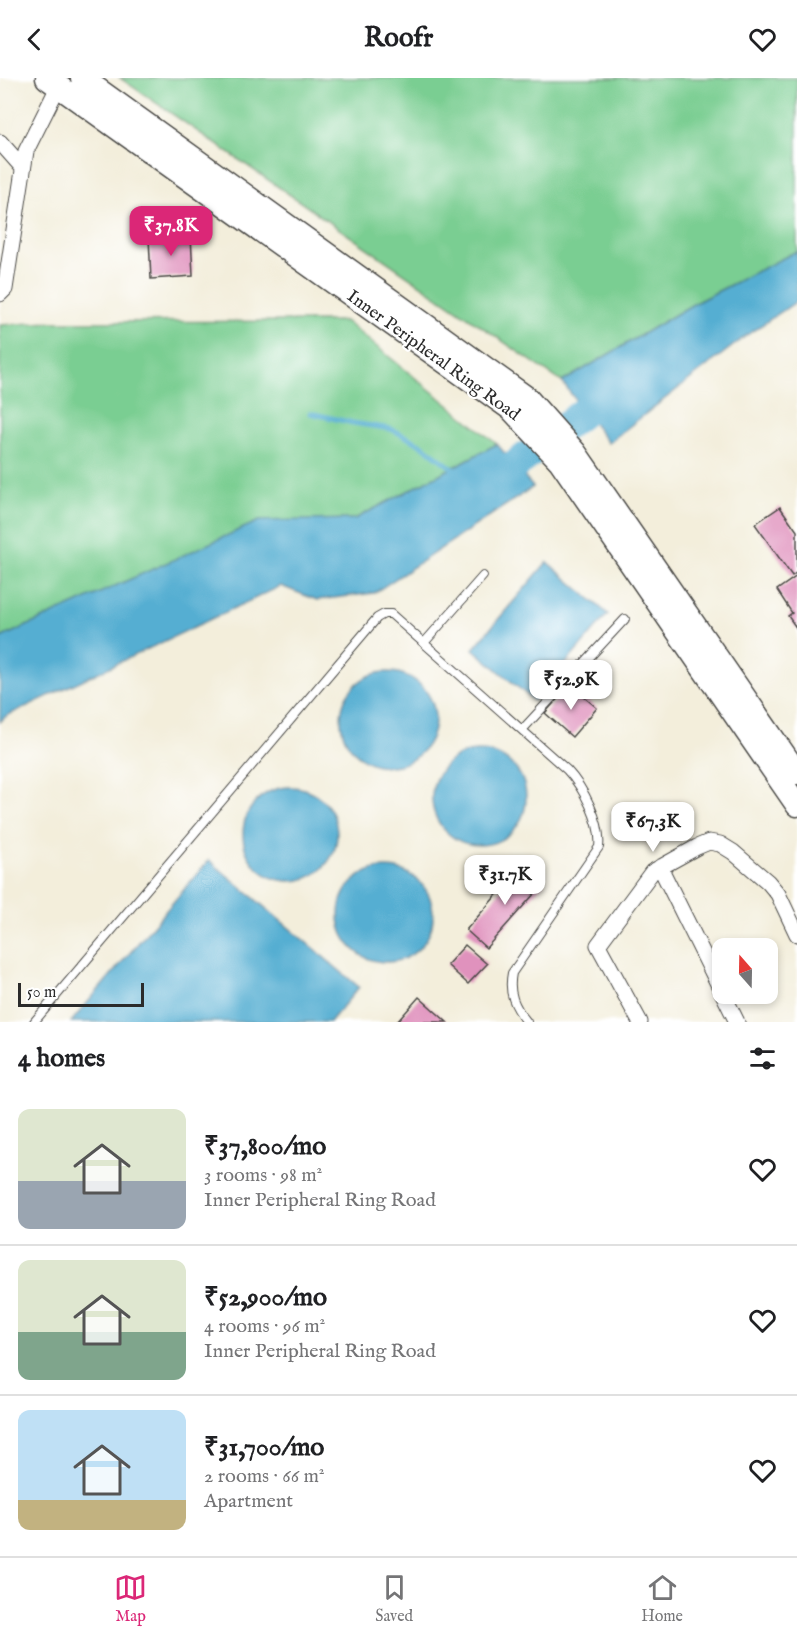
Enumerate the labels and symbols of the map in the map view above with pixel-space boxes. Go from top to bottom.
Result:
pin: ₹37.8K [122,206,220,257]
street label: Inner Peripheral Ring Road [342,285,524,427]
pin: ₹52.9K [522,660,620,711]
pin: ₹67.3K [604,802,702,853]
pin: ₹31.7K [456,855,554,906]
north arrow [712,938,778,1004]
scale bar [18,980,144,1007]

